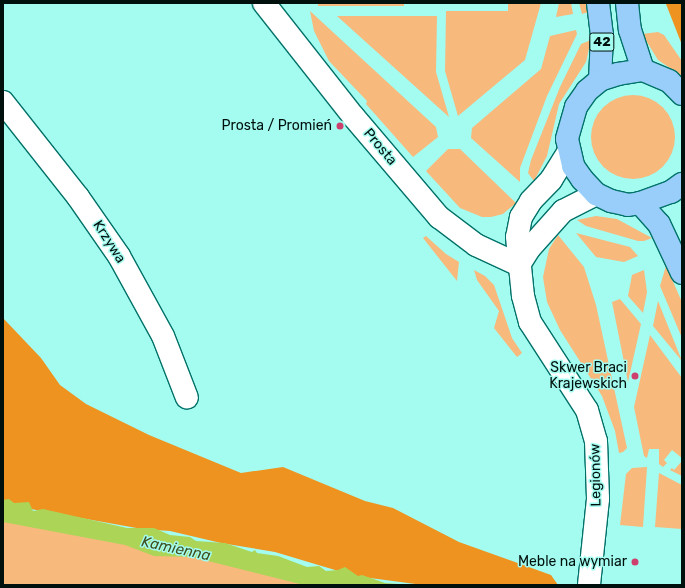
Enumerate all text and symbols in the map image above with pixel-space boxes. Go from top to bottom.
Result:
road number: 42 [589,31,615,53]
place label: Prosta / Promień [221,118,332,134]
marker: Prosta / Promień [335,121,345,131]
street label: Prosta [360,125,400,169]
street label: Krzywa [89,218,129,266]
place label: Skwer Braci Krajewskich [549,360,627,392]
marker: Skwer Braci Krajewskich [630,371,640,381]
street label: Legionów [587,443,605,507]
water label: Kamienna [140,533,212,565]
place label: Meble na wymiar [518,554,627,570]
marker: Meble na wymiar [630,557,640,567]

